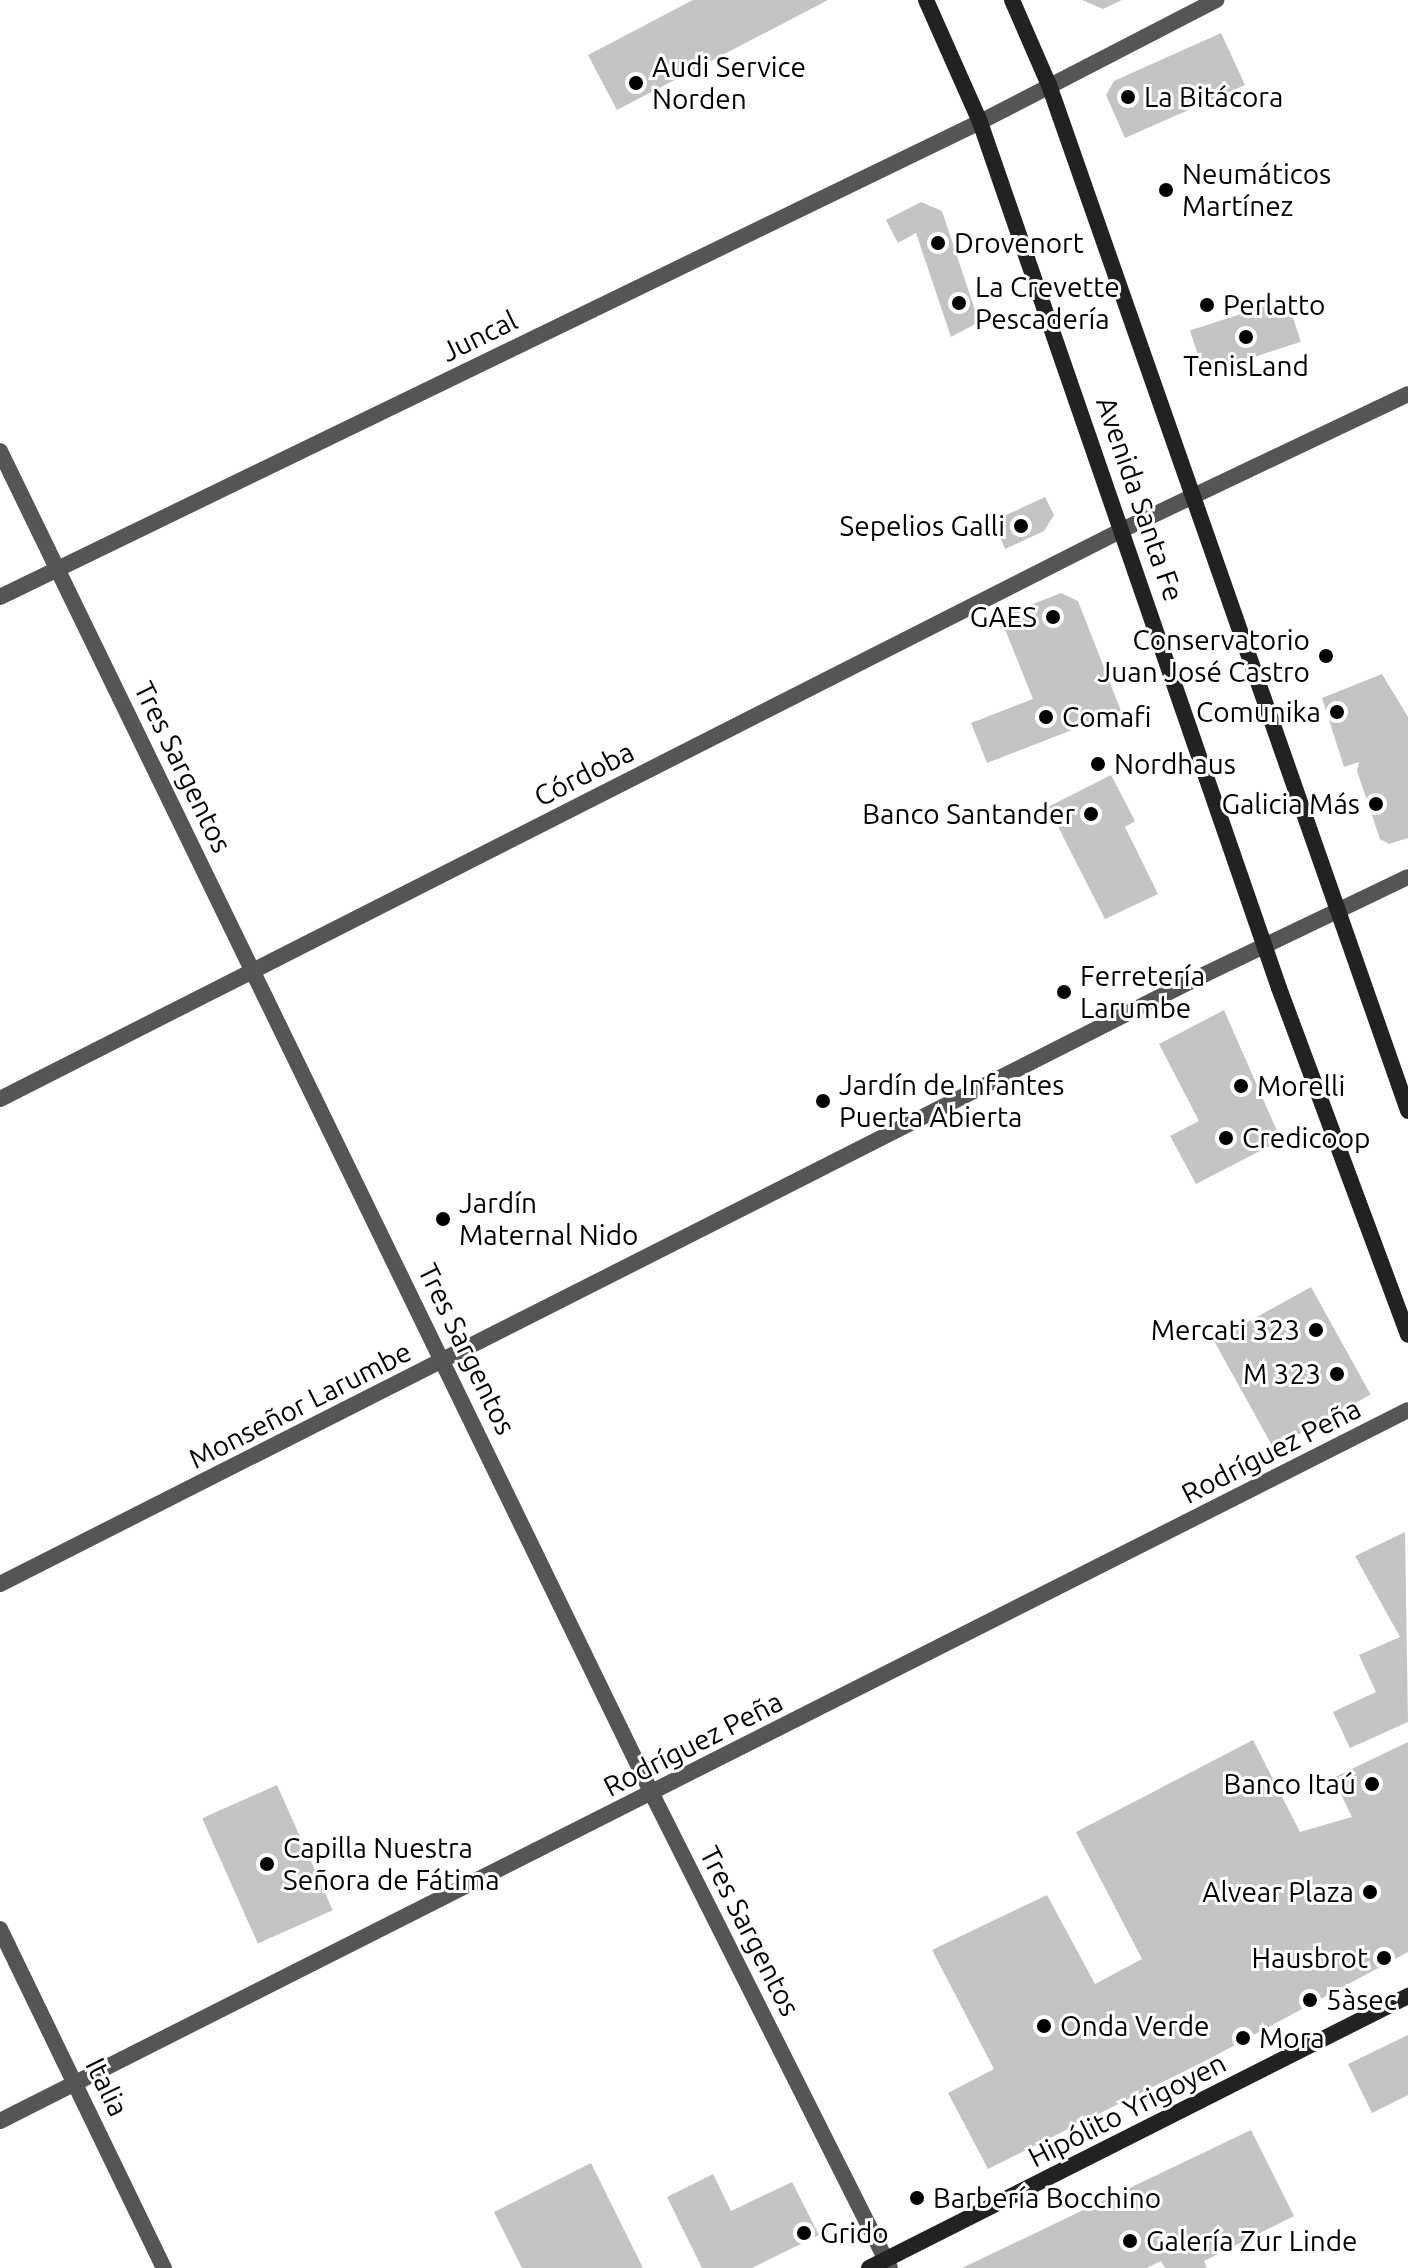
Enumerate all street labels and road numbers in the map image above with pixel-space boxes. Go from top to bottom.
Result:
street label: Juncal [435,303,523,369]
street label: Avenida Santa Fe [1089,392,1191,606]
street label: Tres Sargentos [127,676,239,858]
street label: Córdoba [528,735,640,813]
street label: Tres Sargentos [411,1258,523,1440]
street label: Monseñor Larumbe [183,1334,417,1476]
street label: Rodríguez Peña [1176,1391,1366,1511]
street label: Rodríguez Peña [598,1684,788,1804]
street label: Tres Sargentos [693,1841,807,2021]
street label: Hipólito Yrigoyen [1023,2046,1231,2174]
street label: Italia [79,2052,135,2122]

